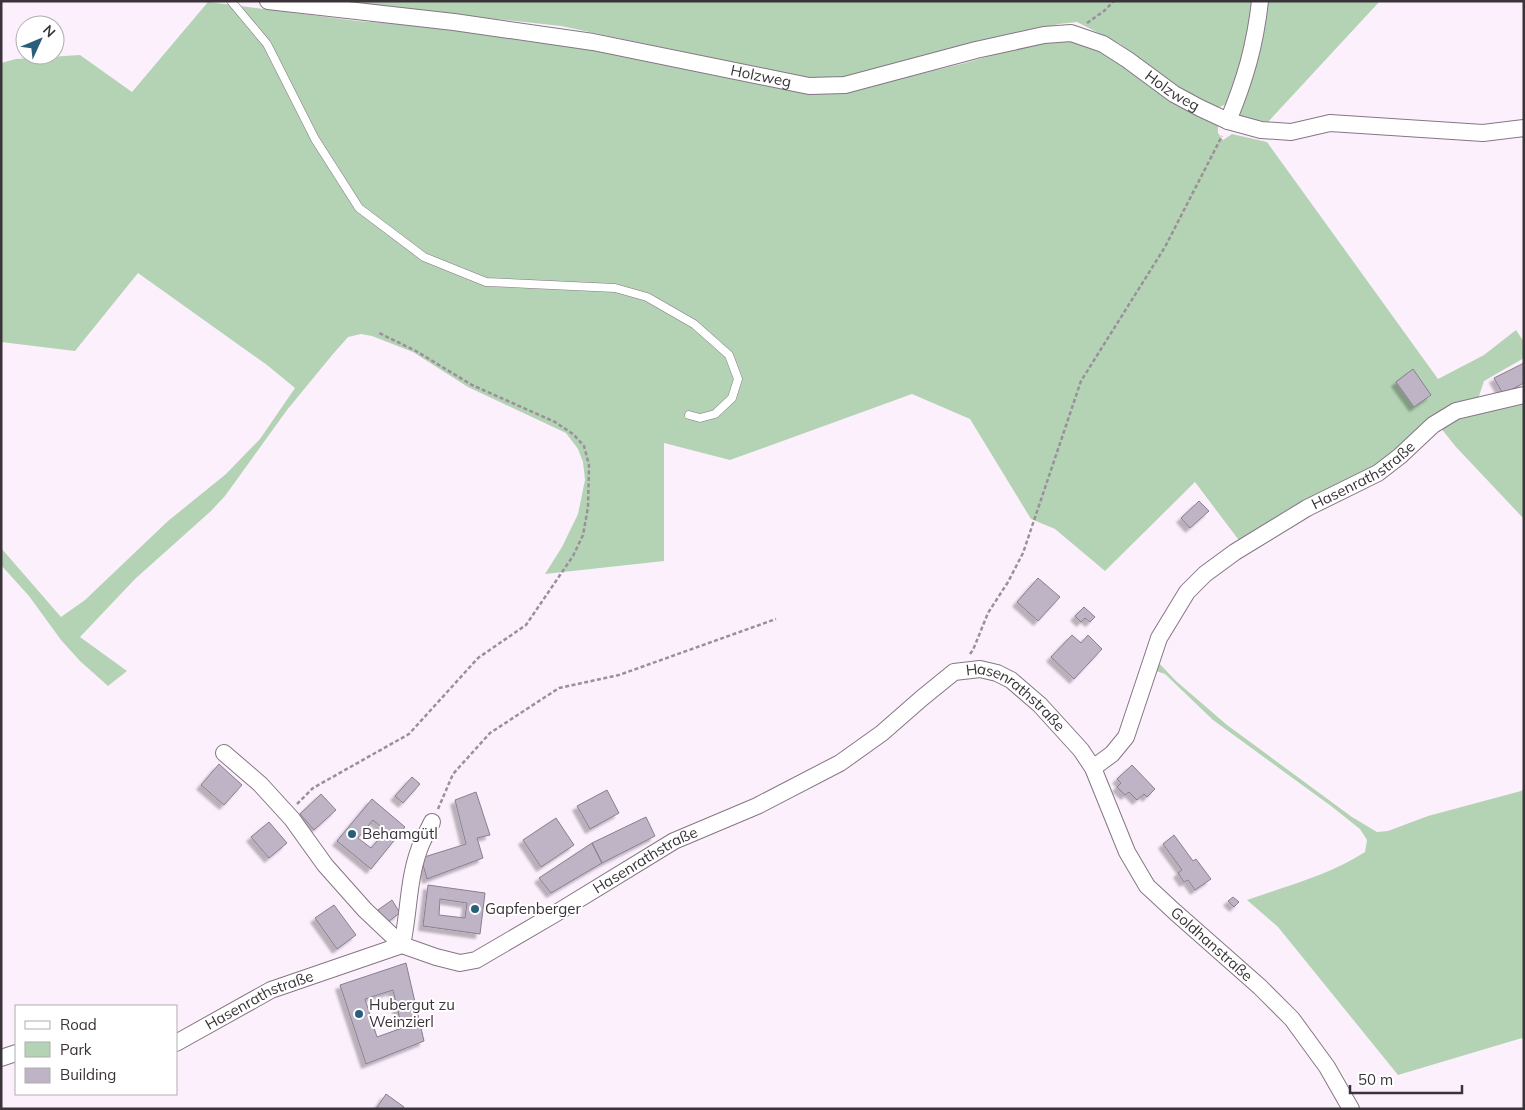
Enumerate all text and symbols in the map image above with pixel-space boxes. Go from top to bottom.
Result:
north arrow [15,15,65,65]
text: N [39,21,59,41]
street label: Holzweg [729,60,793,91]
street label: Holzweg [1141,66,1203,115]
street label: Hasenrathstraße [1308,437,1419,513]
street label: Hasenrathstraße [965,659,1069,735]
street label: Hasenrathstraße [589,822,700,897]
place label: Behamgütl [362,824,438,843]
marker: Behamgütl [346,828,358,840]
place label: Gapfenberger [485,899,581,918]
street label: Goldhanstraße [1167,902,1257,985]
marker: Gapfenberger [469,903,481,915]
street label: Hasenrathstraße [202,966,316,1034]
place label: Hubergut zu Weinzierl [369,995,455,1031]
legend [15,1005,178,1095]
marker: Hubergut zu Weinzierl [353,1008,365,1020]
text: Road [60,1015,97,1034]
text: Park [60,1040,92,1059]
scale bar [1350,1062,1462,1094]
text: Building [60,1065,116,1084]
text: 50 m [1358,1070,1393,1089]

